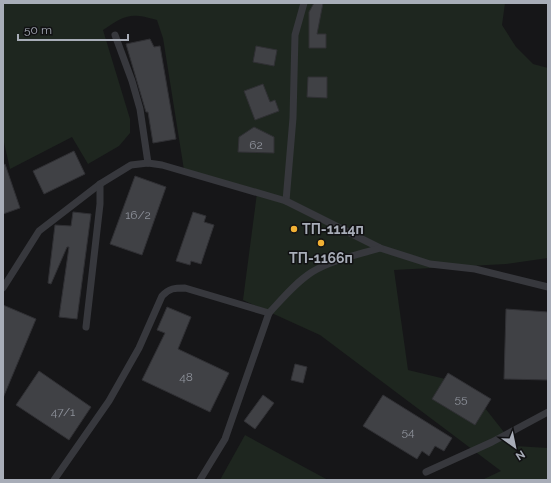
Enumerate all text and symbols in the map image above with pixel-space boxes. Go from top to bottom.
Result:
scale bar [18,16,128,42]
text: 50 m [24,23,52,37]
house number: 62 [249,138,263,152]
house number: 16/2 [125,208,151,222]
place label: ТП-1114п [302,221,364,237]
marker: ТП-1114п [289,224,299,234]
marker: ТП-1166п [316,238,326,248]
place label: ТП-1166п [289,250,353,266]
house number: 48 [179,370,193,384]
house number: 55 [454,392,468,406]
house number: 47/1 [51,405,75,419]
house number: 54 [401,425,415,439]
north arrow [495,427,535,467]
text: N [513,447,527,463]

